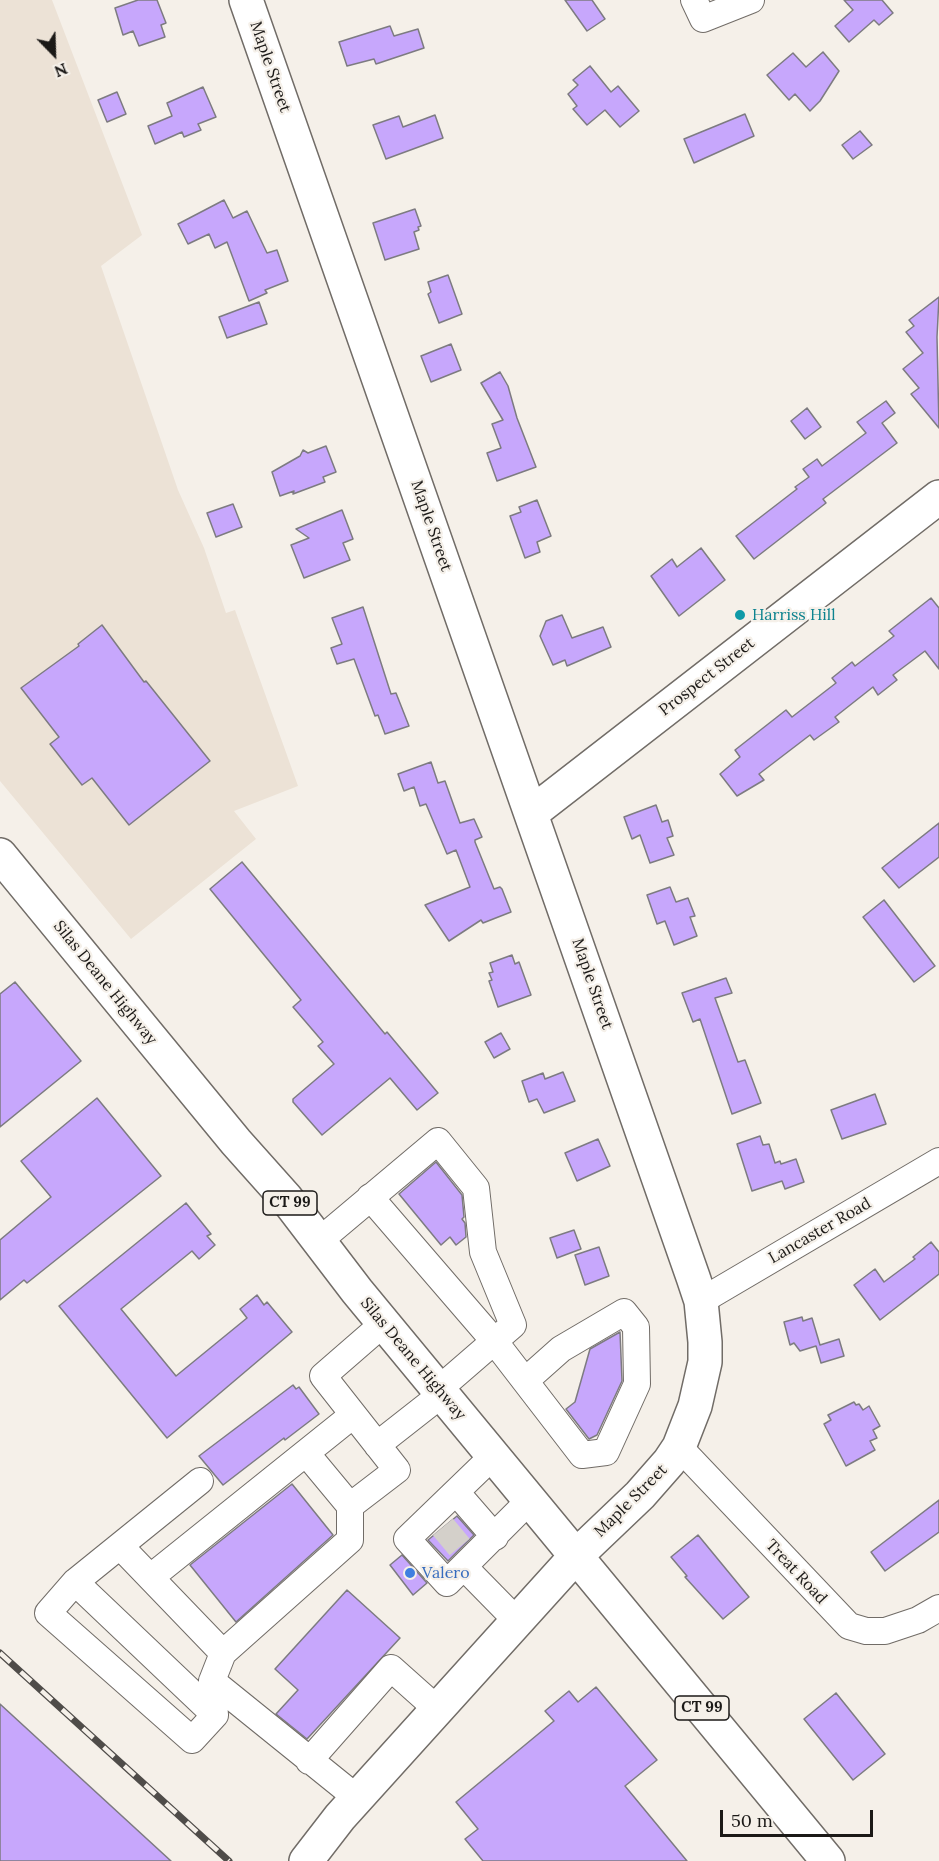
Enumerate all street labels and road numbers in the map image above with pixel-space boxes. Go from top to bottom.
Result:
street label: Maple Street [245,19,295,115]
street label: Maple Street [406,478,456,574]
street label: Prospect Street [656,634,758,720]
street label: Silas Deane Highway [49,917,161,1049]
street label: Maple Street [567,936,617,1032]
road number: CT 99 [263,1191,317,1215]
street label: Lancaster Road [765,1194,875,1268]
street label: Silas Deane Highway [356,1294,470,1424]
street label: Maple Street [591,1461,671,1541]
street label: Treat Road [761,1536,831,1608]
road number: CT 99 [675,1696,729,1720]

